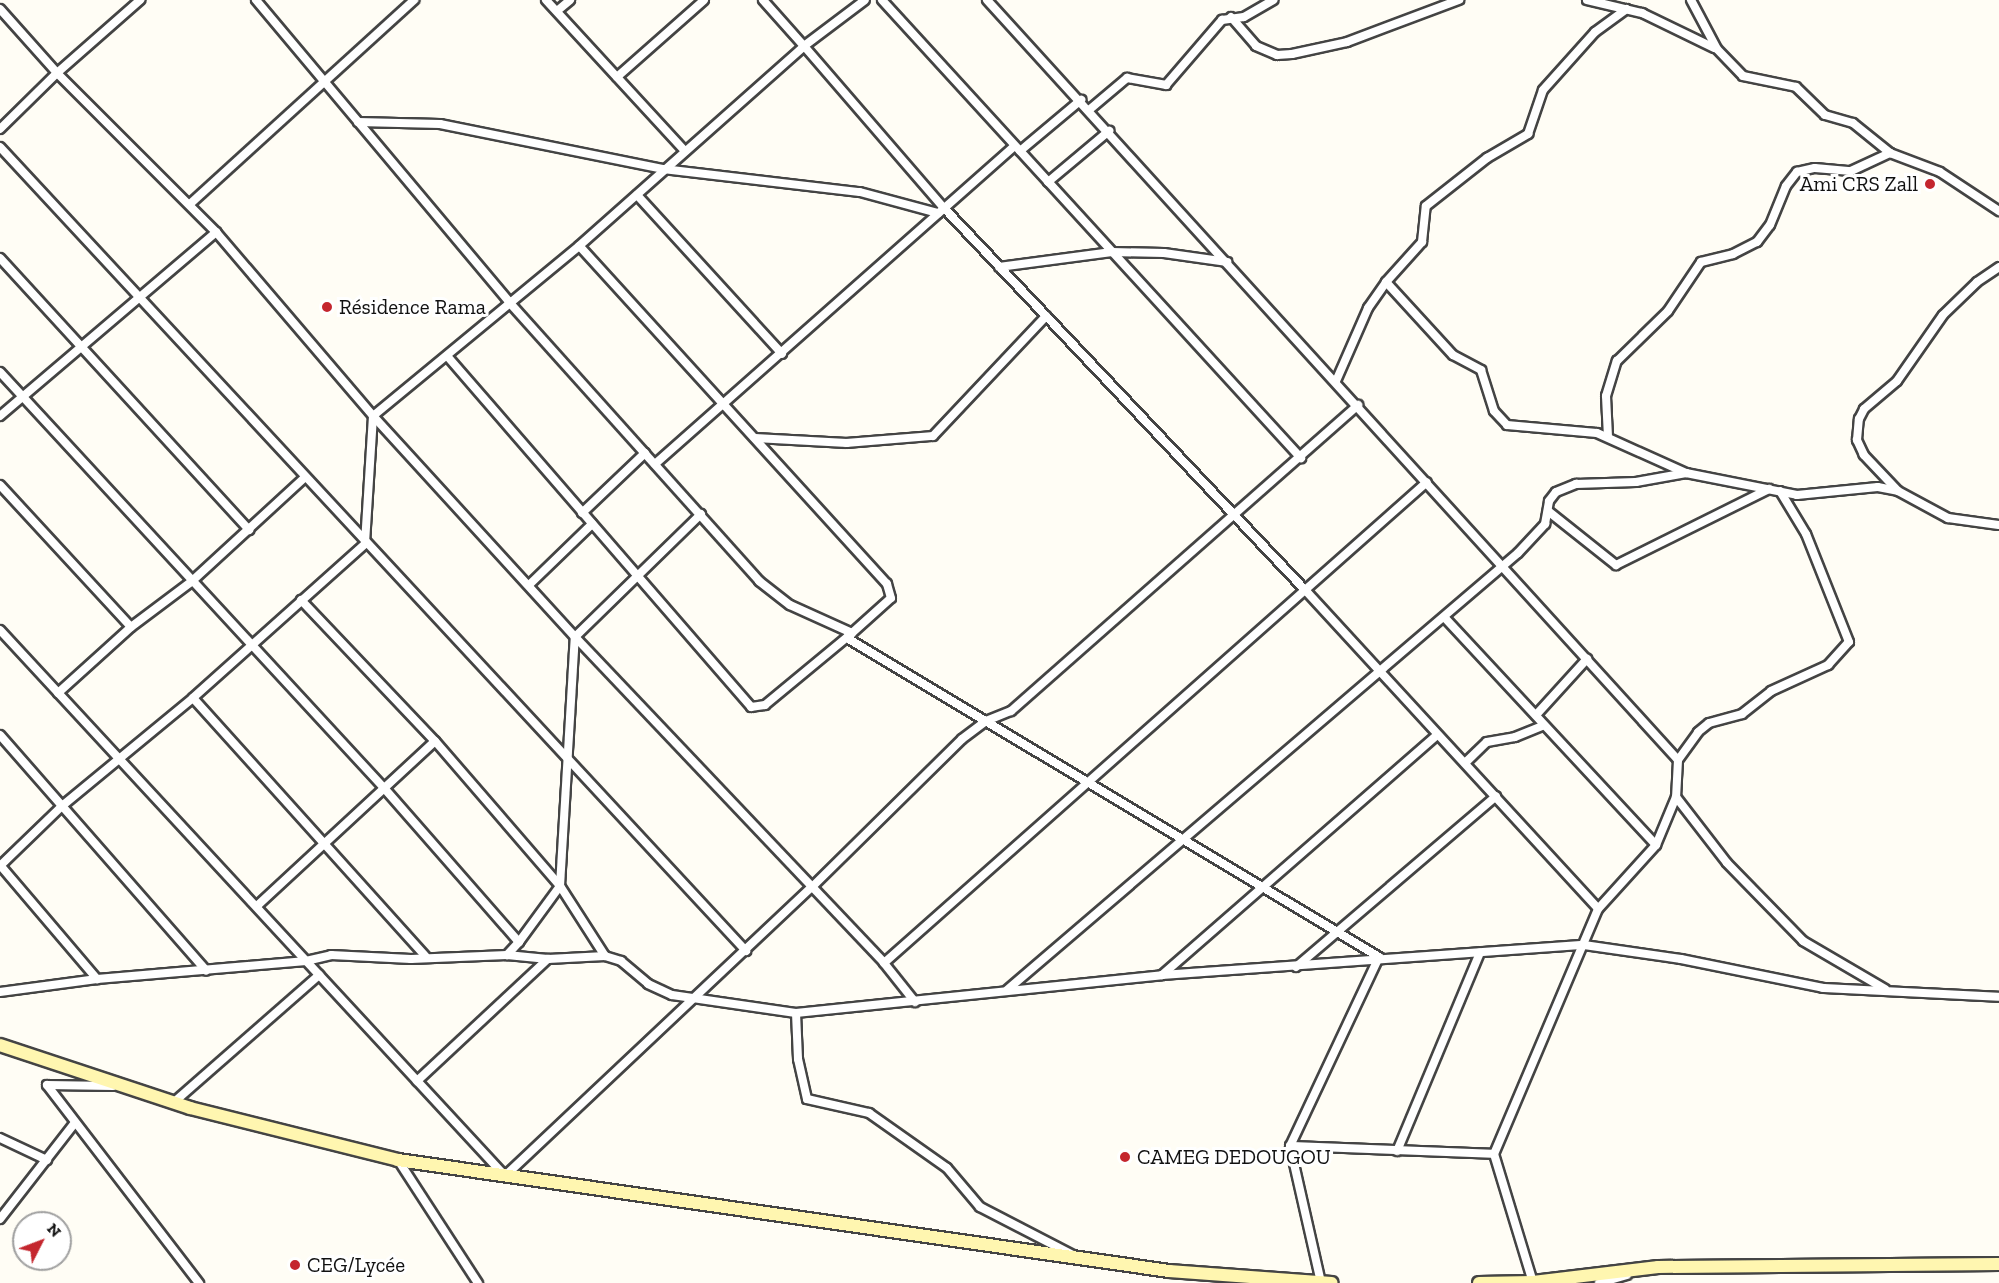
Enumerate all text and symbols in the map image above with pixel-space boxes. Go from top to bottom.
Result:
place label: Ami CRS Zall [1800,171,1918,197]
marker: Ami CRS Zall [1923,177,1937,191]
place label: Résidence Rama [339,294,486,320]
marker: Résidence Rama [320,300,334,314]
place label: CAMEG DEDOUGOU [1137,1144,1331,1170]
marker: CAMEG DEDOUGOU [1118,1150,1132,1164]
north arrow [12,1211,72,1271]
text: N [43,1219,65,1241]
place label: CEG/Lycée [307,1252,405,1278]
marker: CEG/Lycée [288,1258,302,1272]

